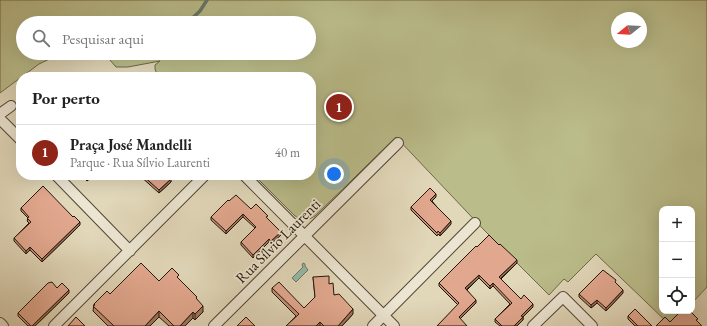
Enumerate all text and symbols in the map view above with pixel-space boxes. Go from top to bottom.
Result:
north arrow [611,12,647,48]
search box [16,16,316,60]
icon: search [30,27,52,49]
text: Pesquisar aqui [62,29,144,48]
text: Por perto [32,87,100,109]
pin: 1 [326,92,352,122]
text: Praça José Mandelli [70,135,192,154]
text: 1 [42,144,48,161]
text: 40 m [275,144,300,161]
text: Parque · Rua Sílvio Laurenti [70,154,210,171]
your location [324,164,344,184]
street label: Rua Sílvio Laurenti [231,194,324,287]
map controls [659,206,695,314]
button: + [659,206,695,242]
button: − [659,242,695,278]
button: locate [659,278,695,314]

